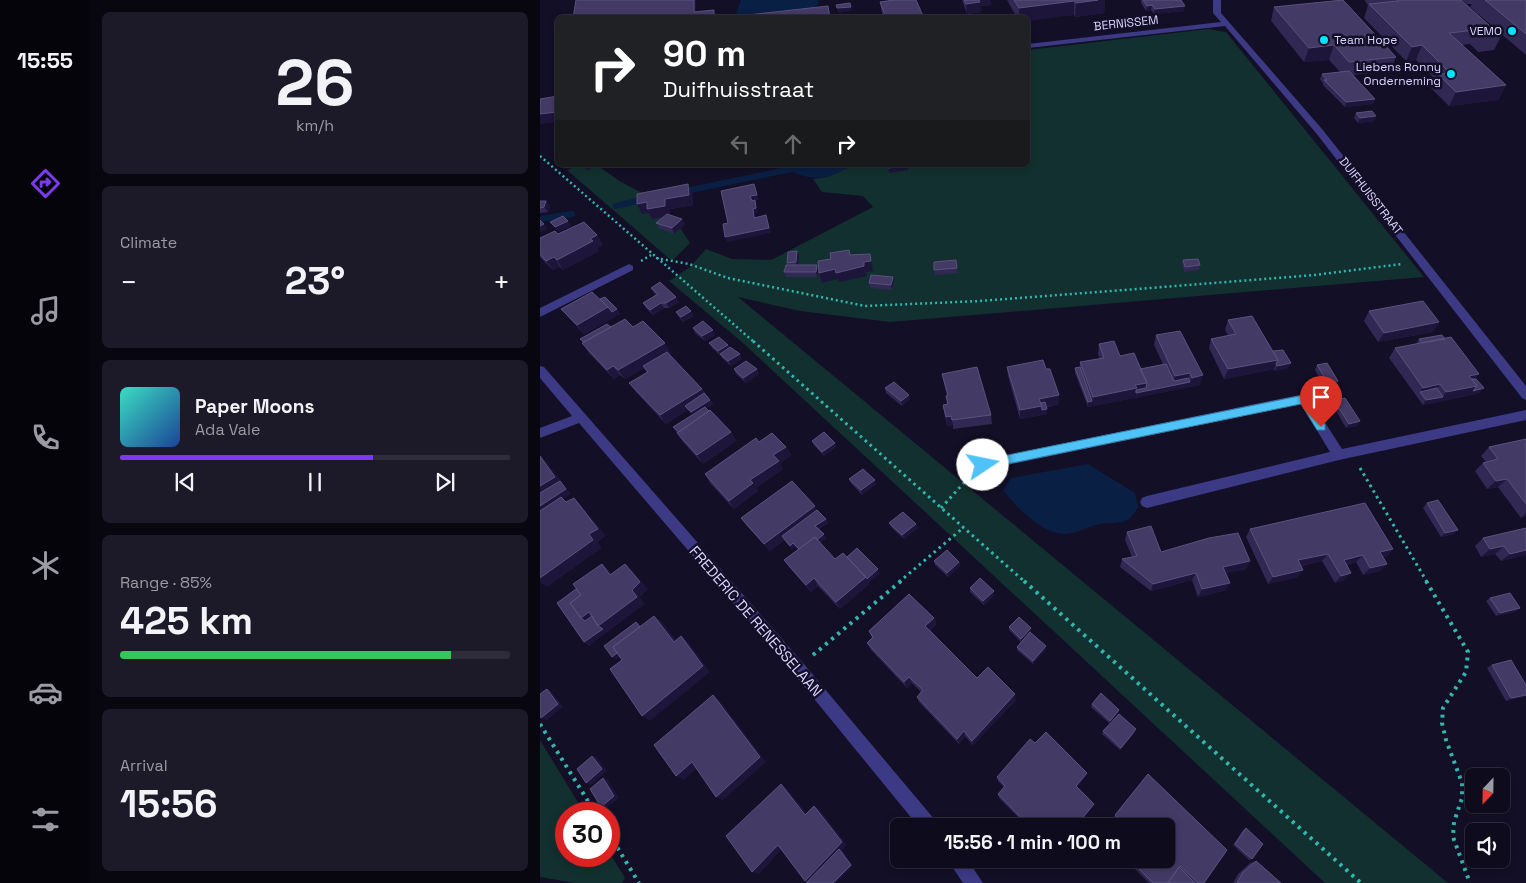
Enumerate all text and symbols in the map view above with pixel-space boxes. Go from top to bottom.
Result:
street label: BERNISSEM [1093,12,1159,34]
place label: VEMO [1469,23,1502,39]
marker: VEMO [1506,25,1518,37]
text: 90 m [663,32,746,76]
place label: Team Hope [1334,32,1397,48]
marker: Team Hope [1318,34,1330,46]
icon: right [580,35,645,100]
text: 26 [276,41,354,124]
text: 15:55 [17,46,73,74]
place label: Liebens Ronny Onderneming [1356,59,1441,89]
marker: Liebens Ronny Onderneming [1445,68,1457,80]
text: Duifhuisstraat [663,75,814,103]
text: km/h [296,115,334,136]
icon: left [726,130,754,158]
icon: ahead [779,130,807,158]
icon: right [832,130,860,158]
street label: DUIFHUISSTRAAT [1336,154,1406,238]
icon: directions [28,166,63,201]
text: Climate [120,232,177,253]
text: 23° [285,257,345,305]
text: − [120,264,137,300]
text: + [493,264,510,300]
icon: music [28,293,63,328]
pin [1300,376,1342,427]
icon: arrive [1307,383,1335,411]
text: Paper Moons [195,394,314,419]
text: Ada Vale [195,419,260,440]
icon: phone [28,420,63,455]
position arrow [956,438,1008,490]
icon: previous [171,468,199,496]
icon: pause [301,468,329,496]
icon: next [431,468,459,496]
street label: FREDERIC DE RENESSELAAN [685,542,827,700]
icon: climate [28,548,63,583]
text: Range · 85% [120,572,212,593]
text: 425 km [120,597,253,645]
icon: car [28,675,63,710]
text: Arrival [120,755,168,776]
north arrow [1465,768,1510,812]
map controls [1465,768,1510,868]
text: 15:56 [120,780,218,828]
icon: filters [28,802,63,837]
speed limit sign: 30 [555,802,620,867]
button: sound [1465,823,1510,868]
text: 15:56 · 1 min · 100 m [944,830,1121,855]

